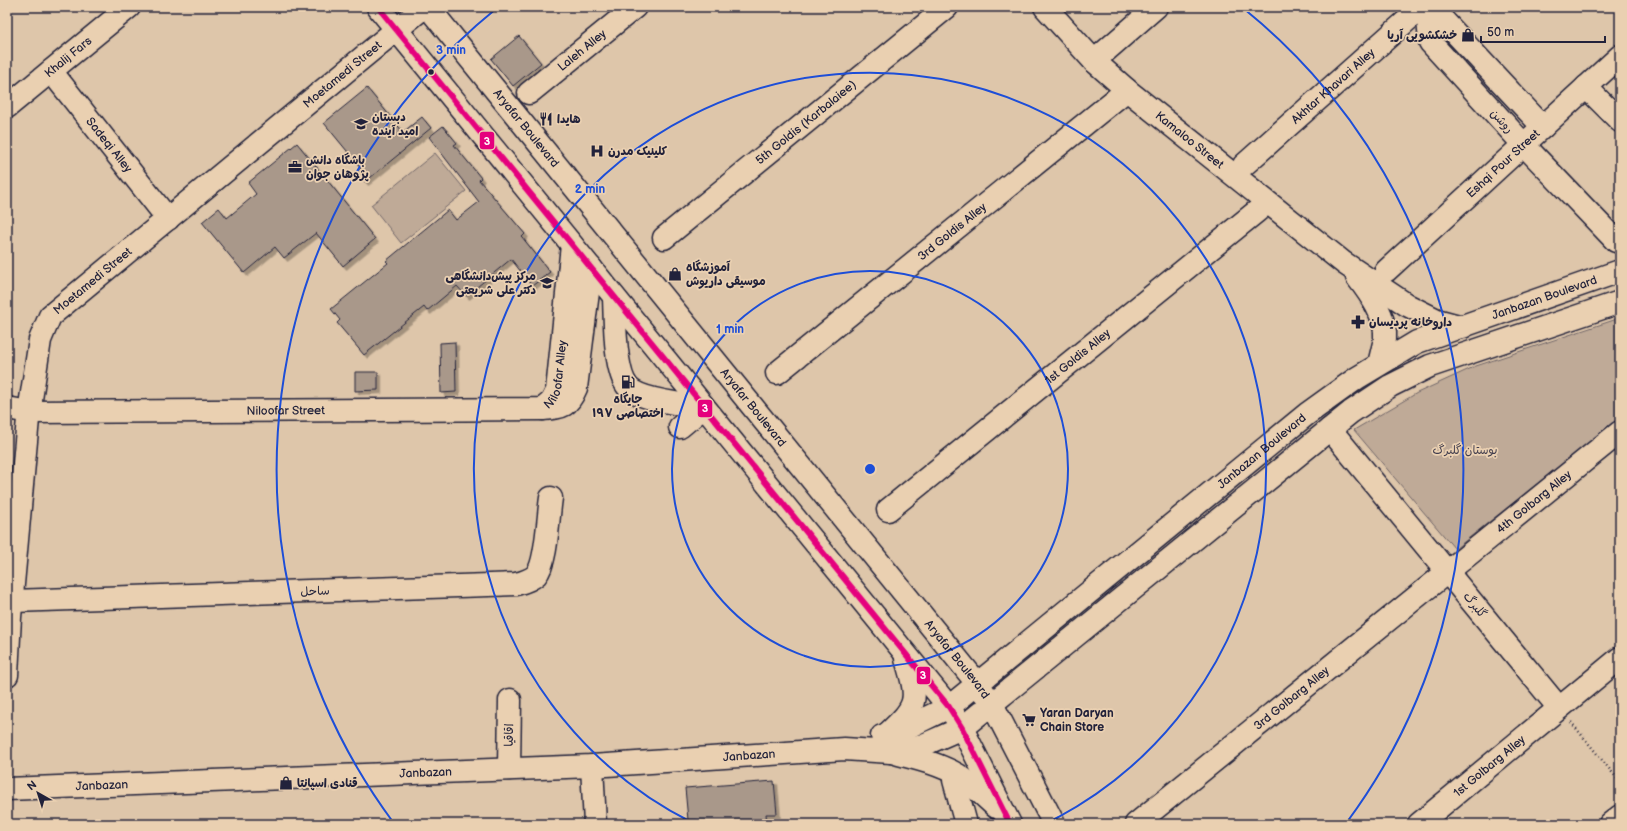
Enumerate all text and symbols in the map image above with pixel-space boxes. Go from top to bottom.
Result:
scale bar [1481,18,1605,44]
text: 50 m [1487,25,1514,40]
street label: Laleh Alley [555,26,610,75]
shop icon: خشکشویی آریا [1460,27,1476,43]
place label: خشکشویی آریا [1387,28,1457,43]
street label: Khalij Fars [42,34,95,81]
street label: Moetamedi Street [300,38,385,112]
text: 3 min [436,43,466,58]
street label: Akhtar Khavari Alley [1288,45,1379,127]
unlabelled marker [426,67,436,77]
street label: 5th Goldis (Karbalaiee) [753,77,859,168]
street label: Aryafar Boulevard [490,86,562,171]
street label: روشن [1487,106,1516,137]
street label: Kamaloo Street [1152,108,1227,172]
place label: دبستان امید آینده [372,110,418,139]
restaurant icon: هایدا [538,111,554,127]
place label: هایدا [557,112,581,127]
street label: Sadeqi Alley [82,114,136,176]
school or university icon: دبستان امید آینده [353,116,369,132]
street label: Eshqi Pour Street [1464,126,1543,201]
line badge: 3 [479,131,495,150]
text: 3 [484,135,491,148]
hospital icon: کلینیک مدرن [589,143,605,159]
place label: کلینیک مدرن [608,144,668,159]
place label: باشگاه دانش پژوهان جوان [306,152,369,182]
office icon: باشگاه دانش پژوهان جوان [287,159,303,175]
text: 2 min [575,182,605,197]
street label: 3rd Goldis Alley [915,199,990,264]
street label: Moetamedi Street [51,244,135,318]
place label: آموزشگاه موسیقی داریوش [686,259,766,289]
shop icon: آموزشگاه موسیقی داریوش [667,266,683,282]
place label: مرکز پیش‌دانشگاهی دکتر علی شریعتی [445,268,536,298]
street label: Janbazan Boulevard [1490,273,1599,323]
school or university icon: مرکز پیش‌دانشگاهی دکتر علی شریعتی [539,275,555,291]
pharmacy icon: داروخانه پردیسان [1350,314,1366,330]
place label: داروخانه پردیسان [1369,315,1452,330]
text: 1 min [716,322,744,337]
street label: 1st Goldis Alley [1042,325,1114,388]
street label: Niloofar Alley [541,339,570,413]
street label: Aryafar Boulevard [717,366,789,450]
fuel station icon: جایگاه اختصاصی ۱۹۷ [620,374,636,390]
place label: جایگاه اختصاصی ۱۹۷ [592,391,664,421]
line badge: 3 [697,399,713,418]
text: 3 [702,402,709,415]
street label: Niloofar Street [246,403,325,419]
street label: Janbazan Boulevard [1214,411,1310,492]
park label: بوستان گلبرگ [1432,443,1498,458]
centre of rings [863,462,877,476]
street label: 4th Golbarg Alley [1494,467,1575,537]
street label: ساحل [300,583,330,600]
street label: گلبرگ [1460,589,1490,621]
street label: Aryafar Boulevard [921,617,993,702]
street label: 3rd Golbarg Alley [1251,663,1333,734]
line badge: 3 [916,666,931,685]
text: 3 [920,669,927,682]
place label: Yaran Daryan Chain Store [1040,706,1114,735]
supermarket icon: Yaran Daryan Chain Store [1021,712,1037,728]
street label: اقاقیا [502,723,517,747]
street label: 1st Golbarg Alley [1450,732,1529,801]
street label: Janbazan [723,747,776,765]
street label: Janbazan [399,765,452,782]
north arrow [18,773,58,813]
shop icon: قنادی اسپانتا [278,775,294,791]
place label: قنادی اسپانتا [297,776,358,791]
street label: Janbazan [75,777,129,794]
text: N [25,778,39,793]

